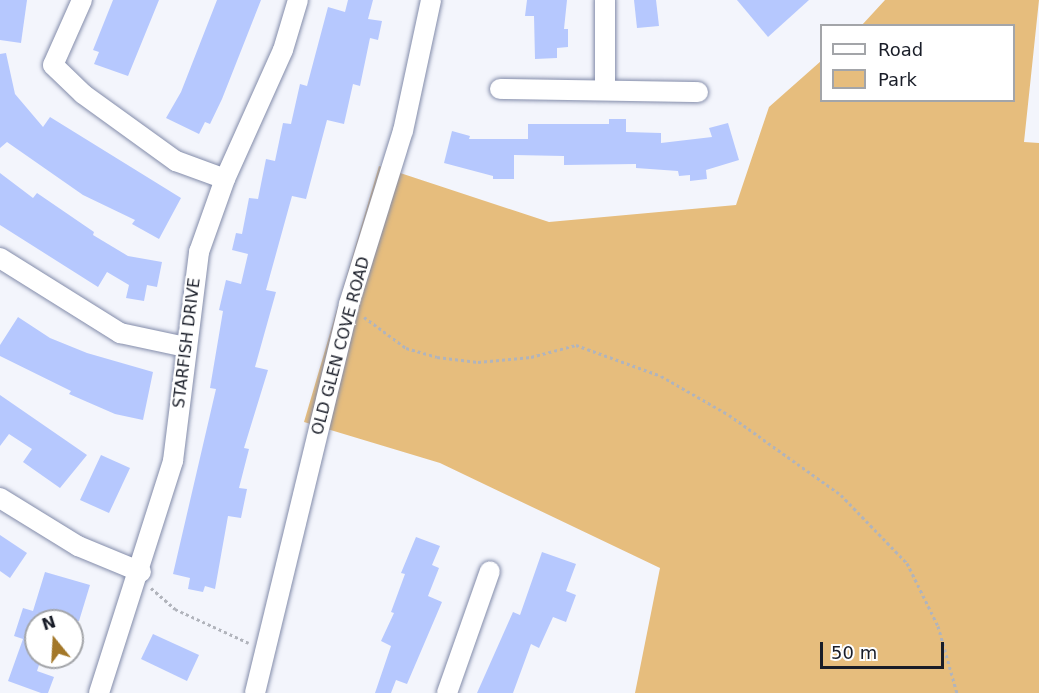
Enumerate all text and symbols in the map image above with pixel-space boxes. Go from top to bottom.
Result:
legend [820,24,1015,102]
text: Road [878,39,923,60]
text: Park [878,69,917,90]
street label: OLD GLEN COVE ROAD [308,255,374,437]
street label: STARFISH DRIVE [169,277,205,409]
north arrow [24,609,84,669]
text: N [40,612,58,634]
scale bar [823,630,948,668]
text: 50 m [831,642,877,663]

